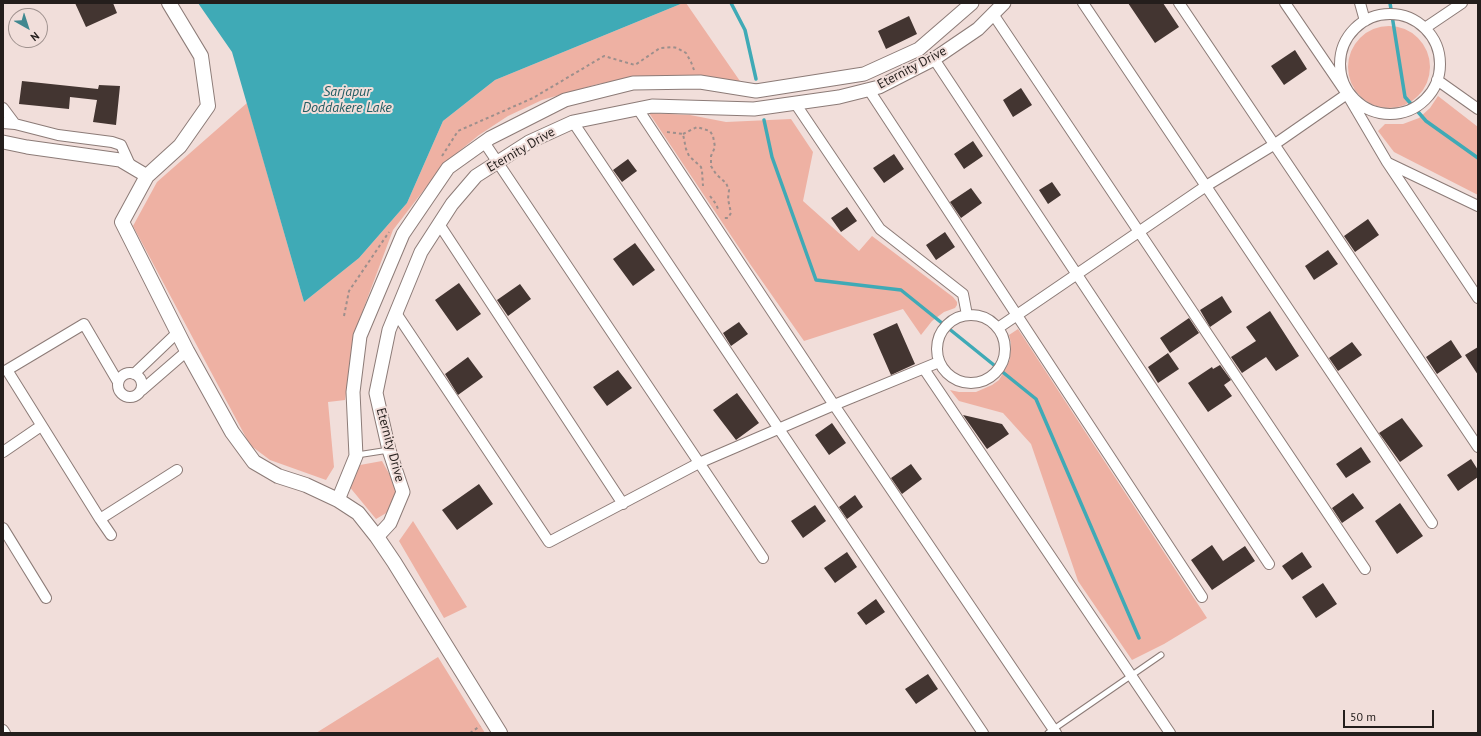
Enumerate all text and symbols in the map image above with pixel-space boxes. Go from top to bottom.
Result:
north arrow [8,8,48,48]
text: N [28,29,42,44]
street label: Eternity Drive [875,43,949,93]
water label: Sarjapur Doddakere Lake [302,84,392,116]
street label: Eternity Drive [484,124,558,176]
street label: Eternity Drive [373,406,407,484]
scale bar [1345,702,1436,728]
text: 50 m [1350,709,1376,724]

